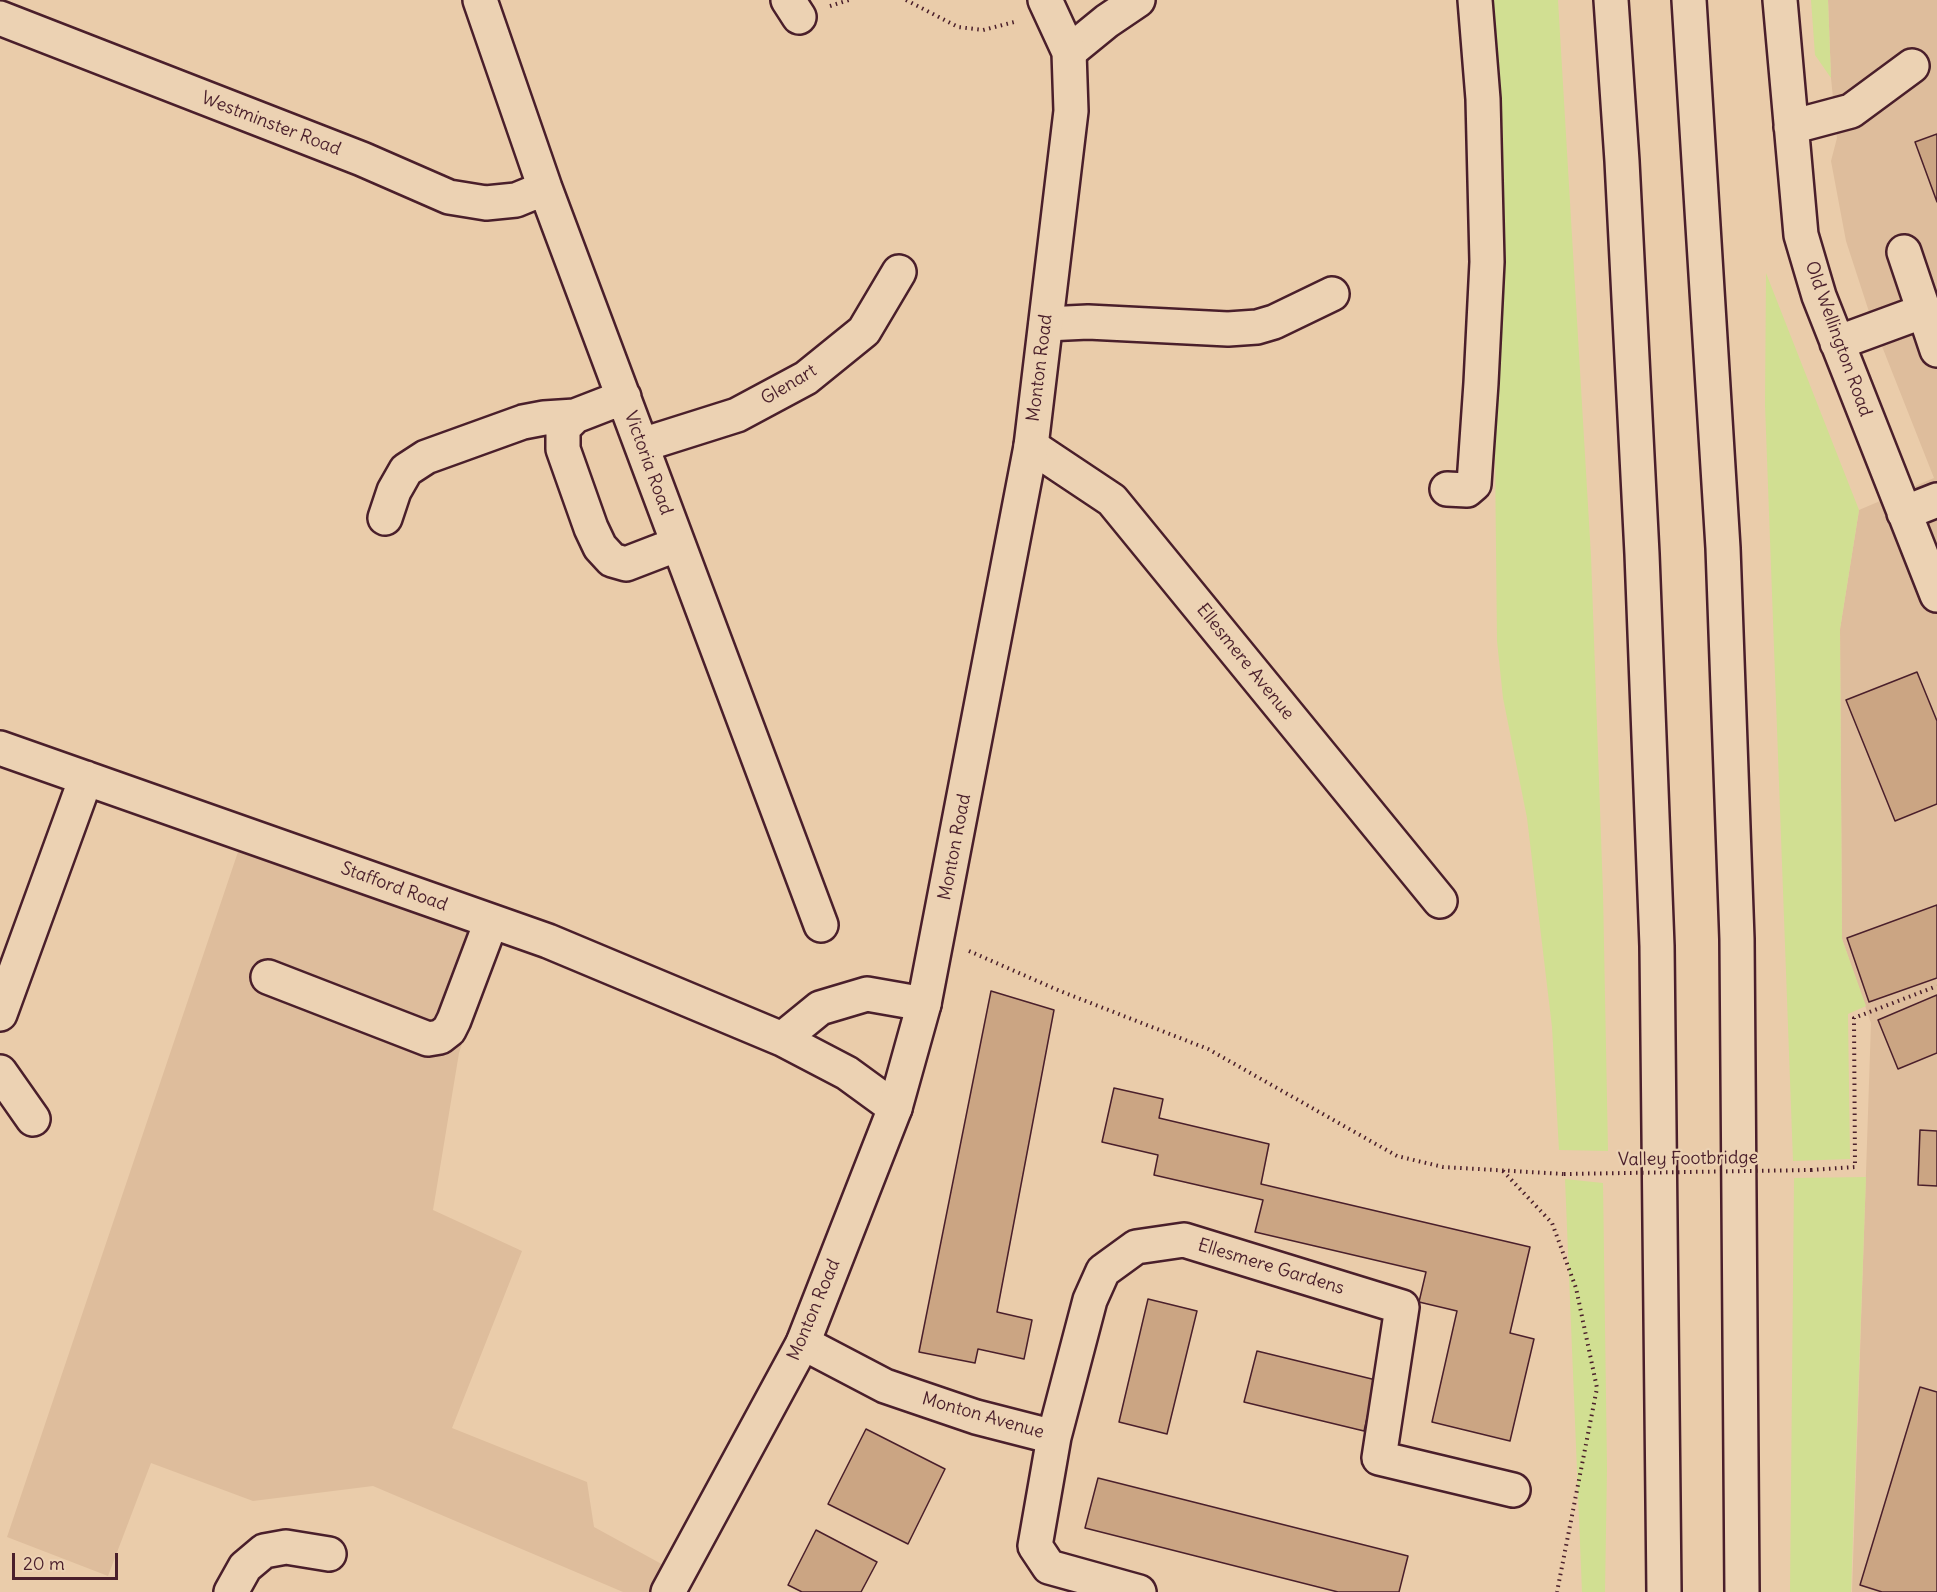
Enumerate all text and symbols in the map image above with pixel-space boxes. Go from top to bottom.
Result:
street label: Westminster Road [198,87,344,161]
street label: Old Wellington Road [1800,258,1876,420]
street label: Monton Road [1023,313,1057,423]
street label: Glenart [757,360,821,410]
street label: Victoria Road [619,408,677,518]
street label: Ellesmere Avenue [1192,600,1298,724]
street label: Monton Road [934,792,976,902]
street label: Stafford Road [338,858,450,916]
street label: Valley Footbridge [1618,1147,1758,1171]
street label: Ellesmere Gardens [1195,1234,1347,1300]
street label: Monton Road [783,1256,845,1364]
street label: Monton Avenue [919,1388,1047,1444]
scale bar [15,1541,122,1579]
text: 20 m [23,1552,65,1575]

